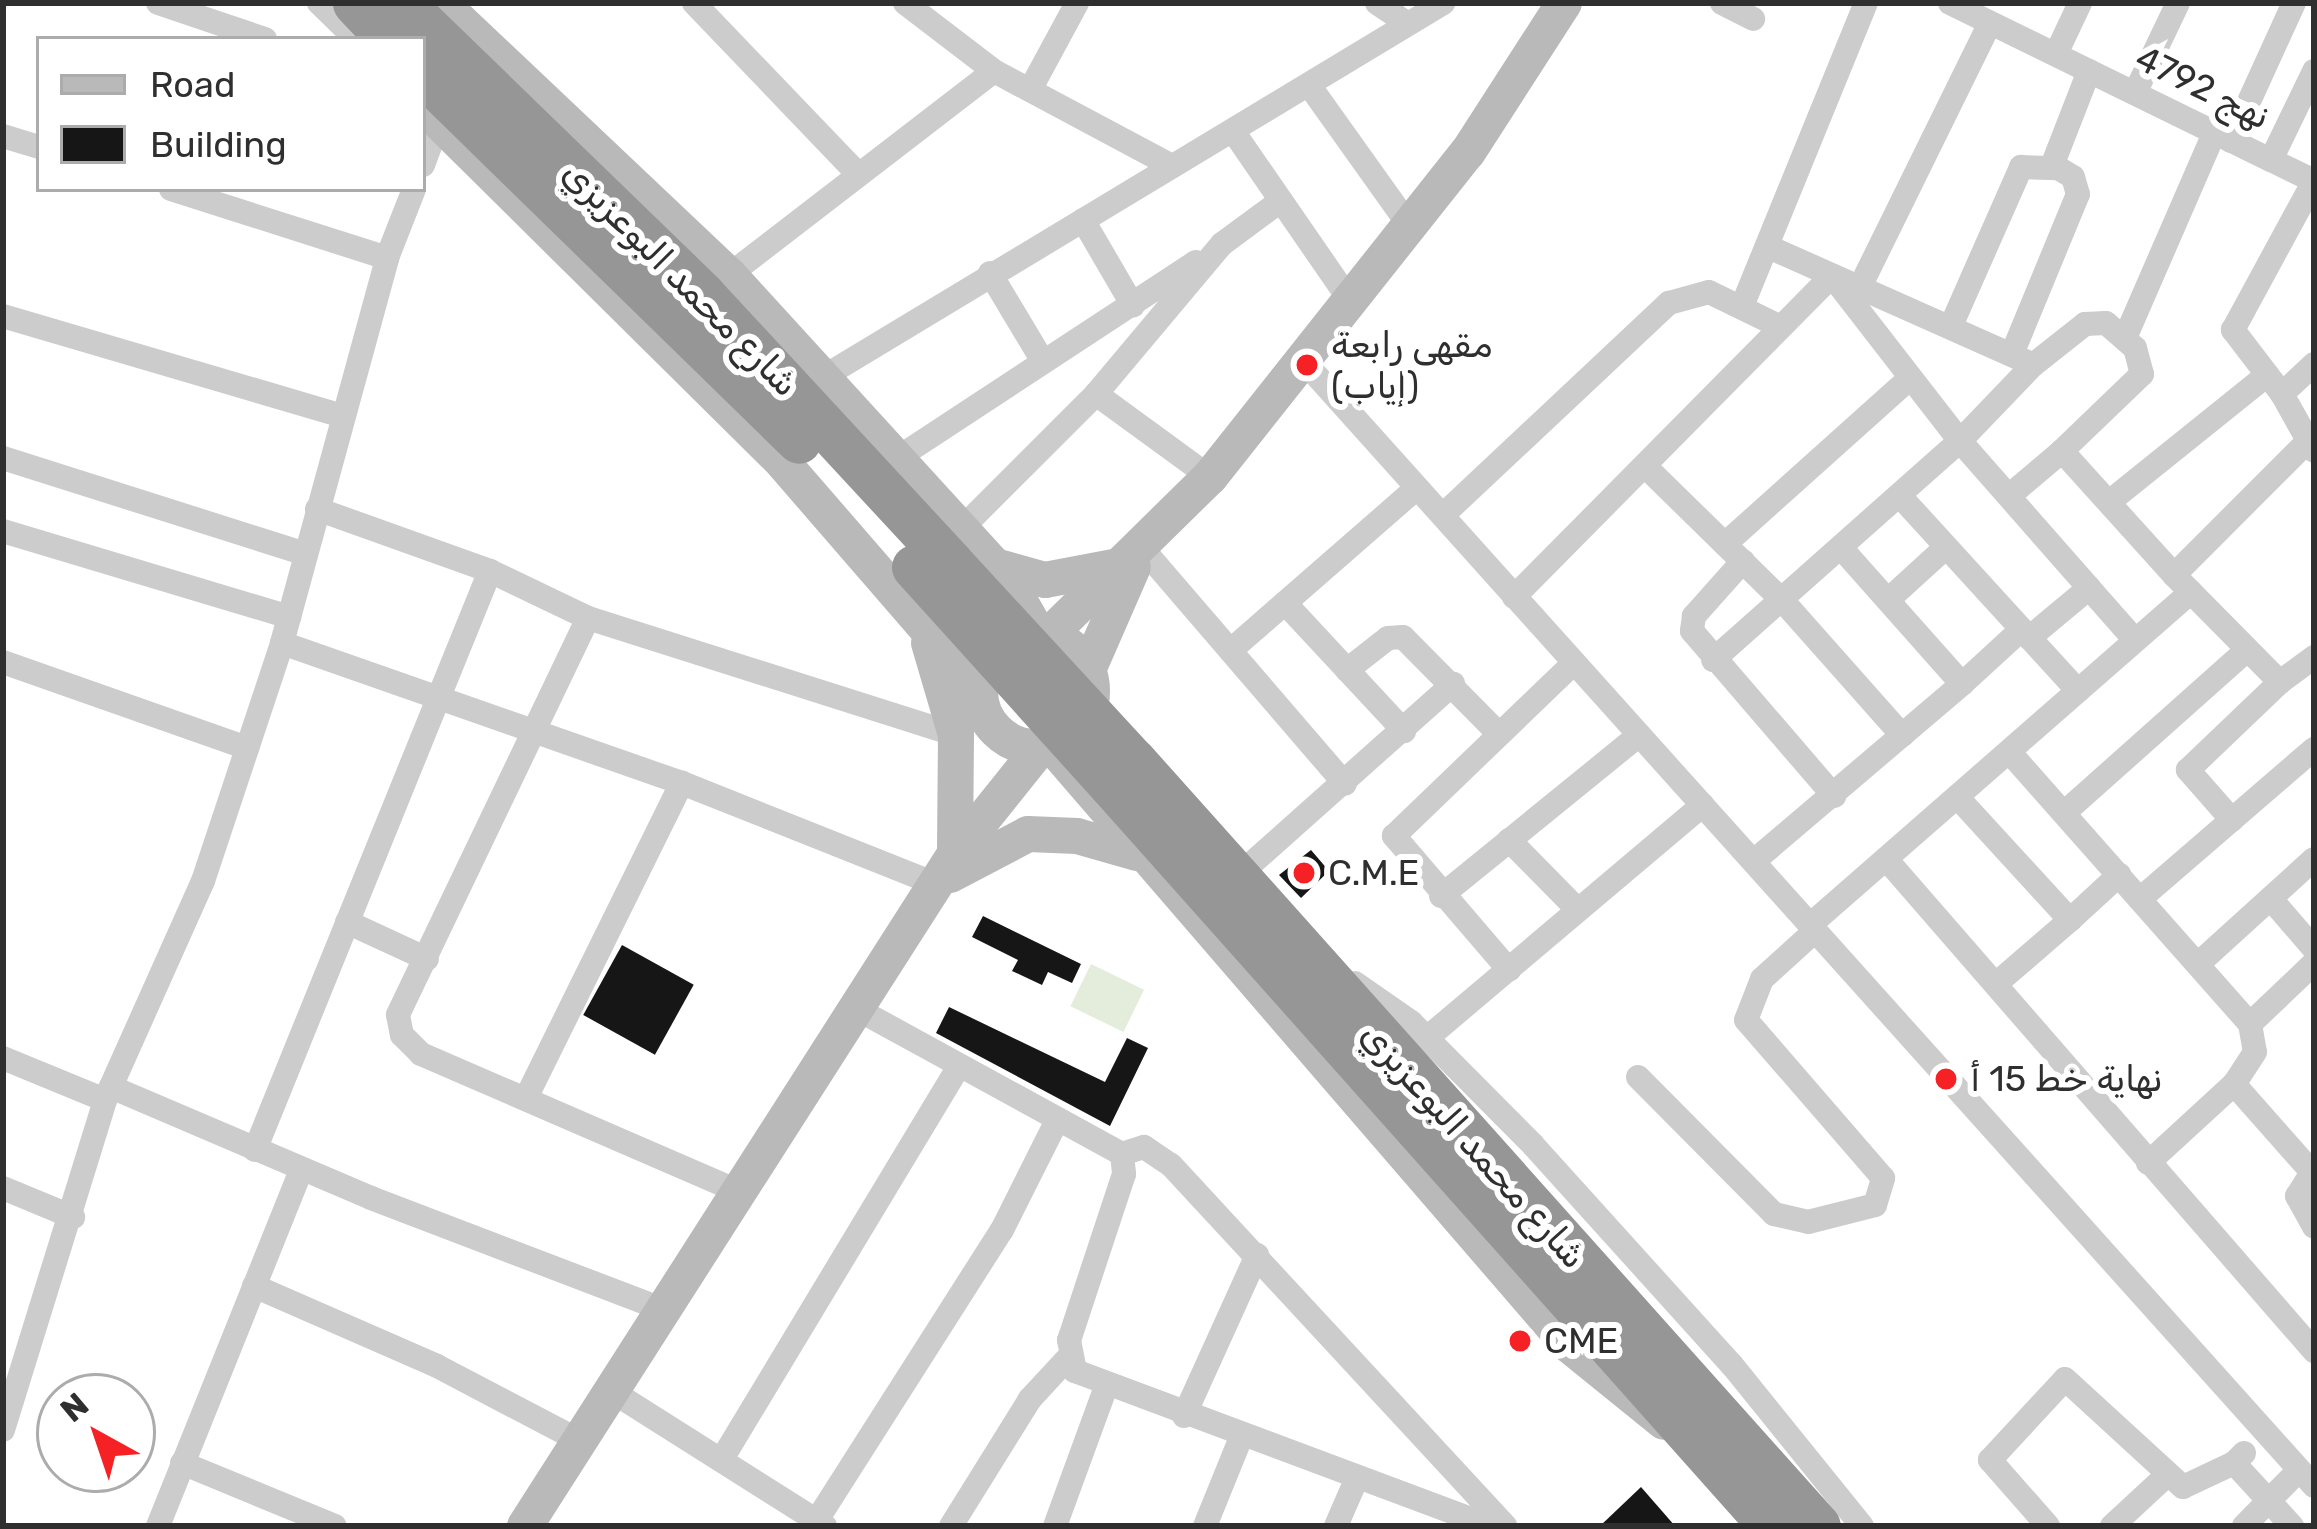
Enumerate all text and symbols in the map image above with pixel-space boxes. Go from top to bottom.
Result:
legend [36,36,426,192]
street label: نهج 4792 [2129,36,2277,138]
text: Road [150,63,235,106]
text: Building [150,123,287,166]
street label: شارع محمد البوعزيزي [554,151,808,405]
place label: مقهى رابعة (إياب) [1331,322,1493,407]
marker: مقهى رابعة (إياب) [1294,352,1320,378]
place label: C.M.E [1328,851,1419,895]
marker: C.M.E [1291,860,1317,886]
street label: شارع محمد البوعزيزي [1352,1013,1596,1277]
place label: نهاية خط 15 أ [1970,1057,2163,1101]
marker: نهاية خط 15 أ [1933,1066,1959,1092]
place label: CME [1544,1319,1618,1363]
marker: CME [1507,1328,1533,1354]
north arrow [36,1373,156,1493]
text: N [53,1385,96,1430]

